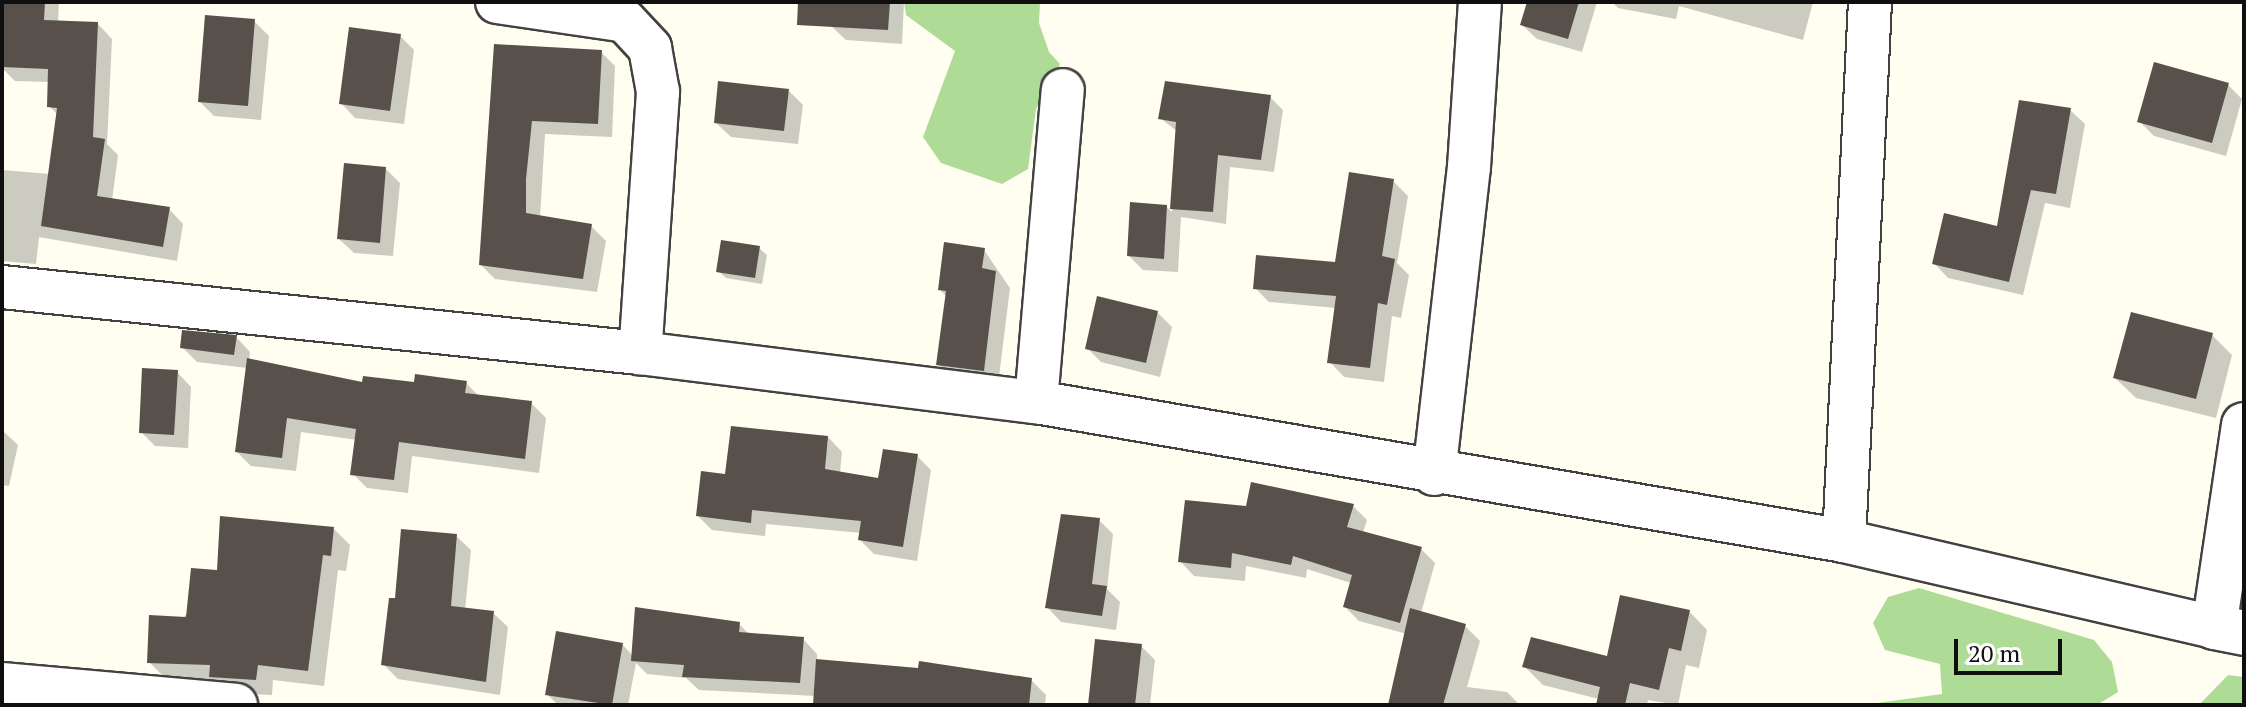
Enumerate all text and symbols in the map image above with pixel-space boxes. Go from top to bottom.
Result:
scale bar [1958,623,2066,673]
text: 20 m [1968,637,2020,669]

